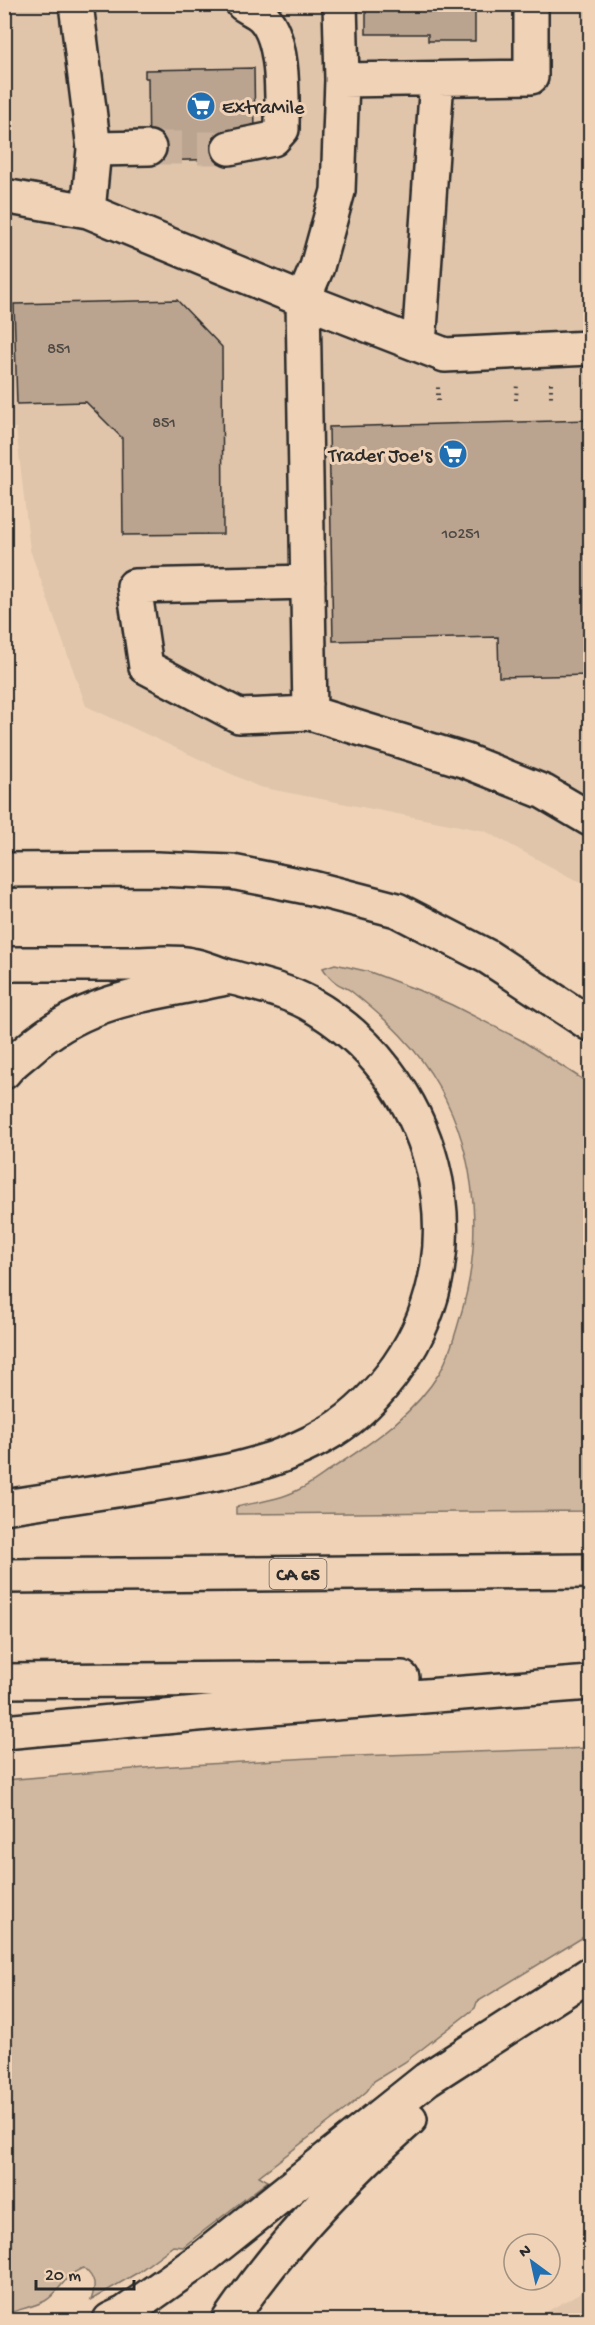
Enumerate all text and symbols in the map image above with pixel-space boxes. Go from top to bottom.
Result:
supermarket icon: ExtraMile [185,90,217,122]
place label: ExtraMile [222,98,305,121]
house number: 851 [47,341,71,360]
house number: 851 [152,415,176,434]
supermarket icon: Trader Joe's [437,438,469,470]
place label: Trader Joe's [328,446,433,469]
house number: 10251 [441,526,480,545]
road number: CA 65 [270,1559,326,1589]
north arrow [502,2232,562,2292]
text: N [516,2241,536,2263]
scale bar [36,2253,134,2291]
text: 20 m [45,2266,81,2287]

